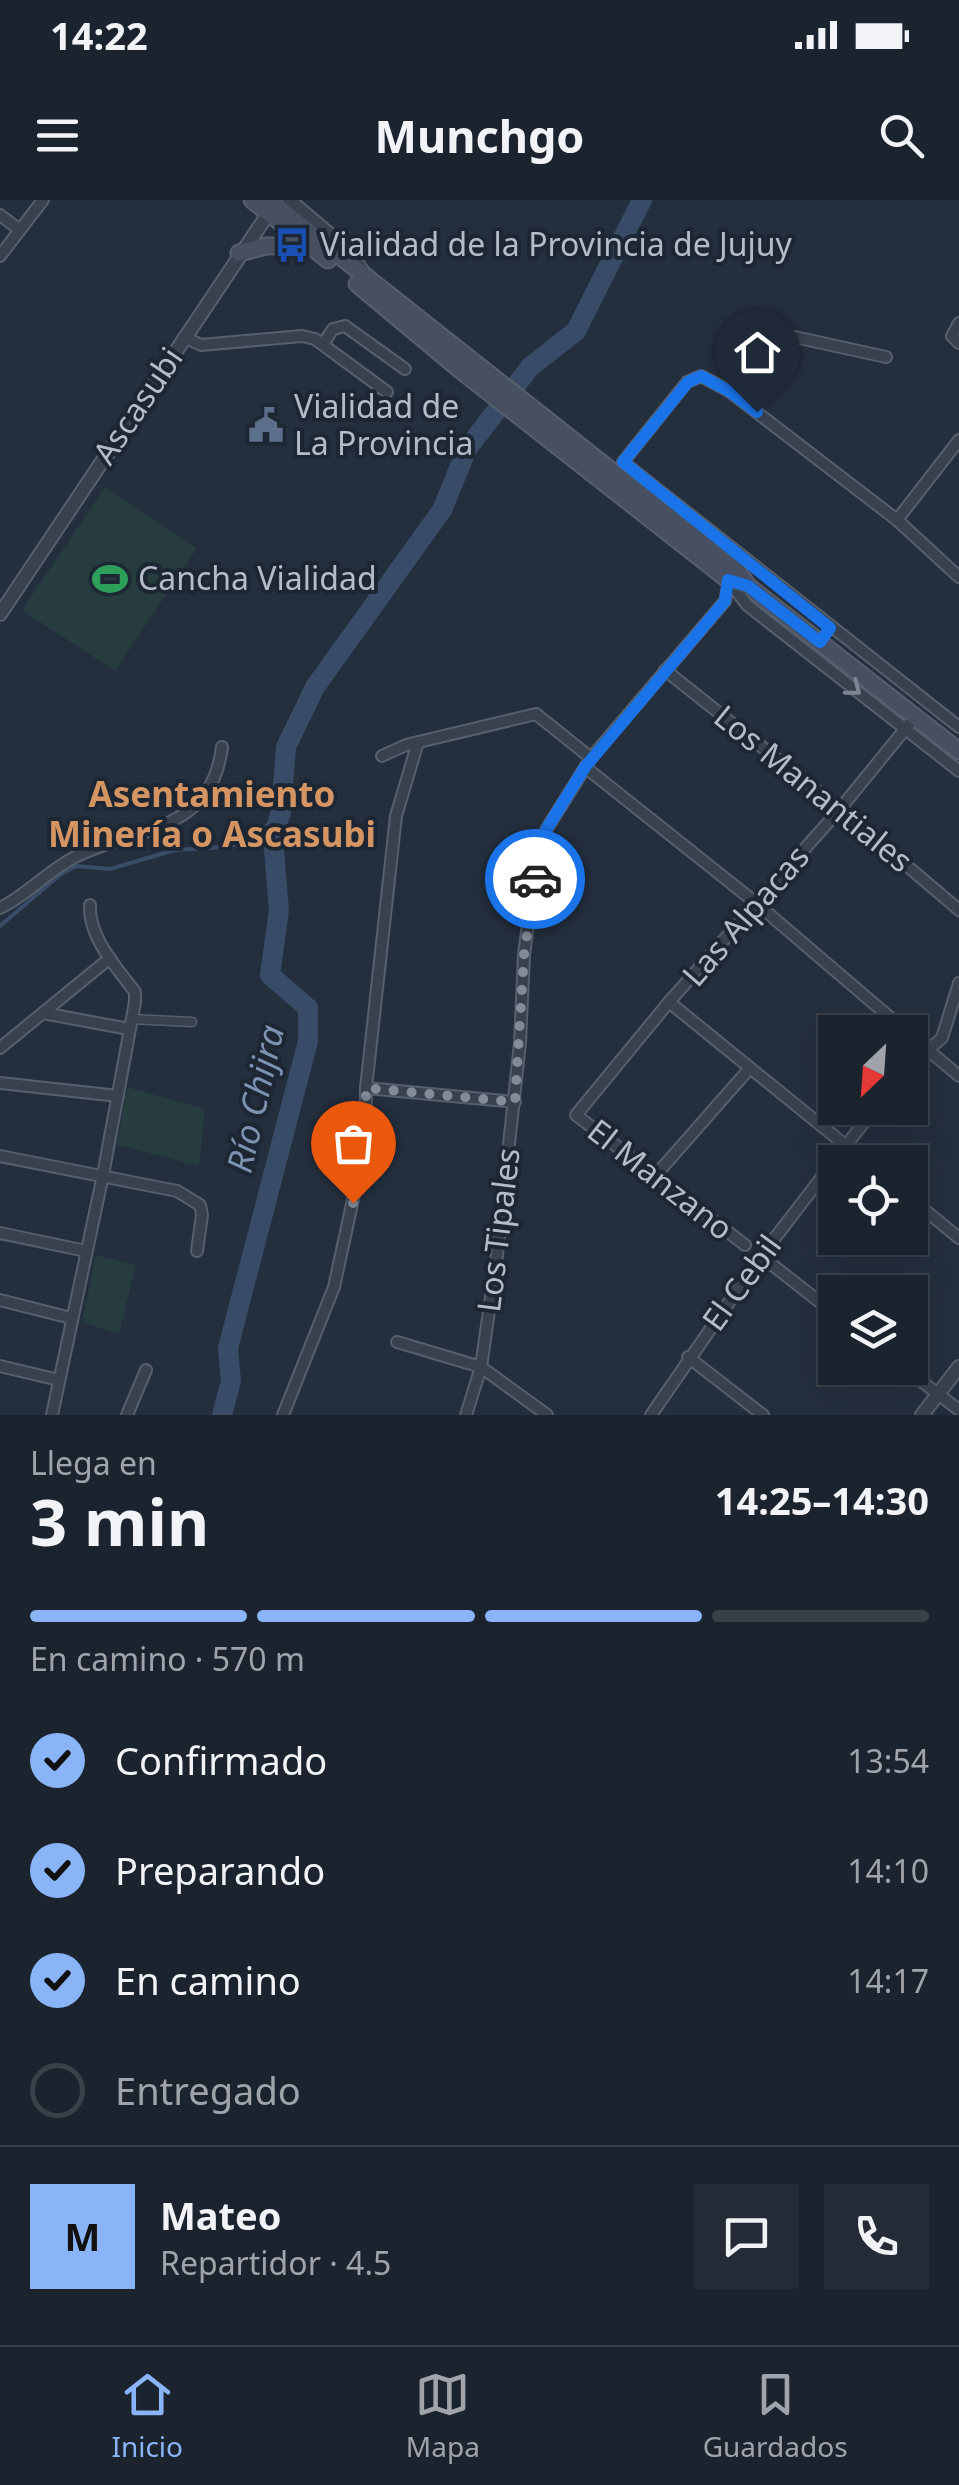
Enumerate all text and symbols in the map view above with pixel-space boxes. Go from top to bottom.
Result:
text: 14:22 [50,9,148,61]
text: Munchgo [375,105,584,166]
icon: menu [30,108,85,163]
icon: search [874,108,929,163]
place label: Vialidad de la Provincia de Jujuy [320,222,793,265]
bus stop icon: Vialidad de la Provincia de Jujuy [273,226,311,264]
pin [715,310,800,413]
icon: home [730,325,785,380]
street label: Ascasubi [82,338,192,472]
place label: Vialidad de La Provincia [294,384,474,464]
public building icon: Vialidad de La Provincia [247,406,285,444]
place label: Cancha Vialidad [138,556,377,599]
sports icon: Cancha Vialidad [91,560,129,598]
one-way arrow [843,677,861,695]
street label: Los Manantiales [706,694,922,881]
district label: Asentamiento Minería o Ascasubi [48,770,376,857]
courier [485,829,585,929]
street label: Las Alpacas [672,835,818,995]
icon: car [508,852,563,907]
north arrow [818,1015,928,1125]
map controls [818,1015,928,1385]
water label: Río Chijra [215,1020,294,1177]
pin [311,1101,396,1204]
street label: El Manzano [579,1109,742,1249]
icon: bag [326,1116,381,1171]
street label: Los Tipales [466,1145,529,1314]
button: locate [818,1145,928,1255]
street label: El Cebil [691,1225,790,1339]
button: layers [818,1275,928,1385]
text: Llega en [30,1441,157,1484]
text: 14:25–14:30 [715,1474,929,1526]
text: 3 min [30,1477,209,1565]
text: En camino · 570 m [30,1637,305,1680]
icon: check [30,1733,85,1788]
text: Confirmado [115,1734,327,1786]
text: 13:54 [847,1739,929,1782]
icon: check [30,1843,85,1898]
text: Preparando [115,1844,325,1896]
text: 14:10 [847,1849,929,1892]
icon: check [30,1953,85,2008]
text: En camino [115,1954,301,2006]
text: 14:17 [847,1959,929,2002]
text: Entregado [115,2064,301,2116]
button: chat [694,2184,799,2289]
button: phone [824,2184,929,2289]
text: Mateo [160,2189,282,2241]
text: M [65,2210,100,2262]
text: Repartidor · 4.5 [160,2241,391,2284]
tab: Inicio [111,2367,183,2465]
tab: Mapa [406,2367,480,2465]
tab: Guardados [703,2367,848,2465]

